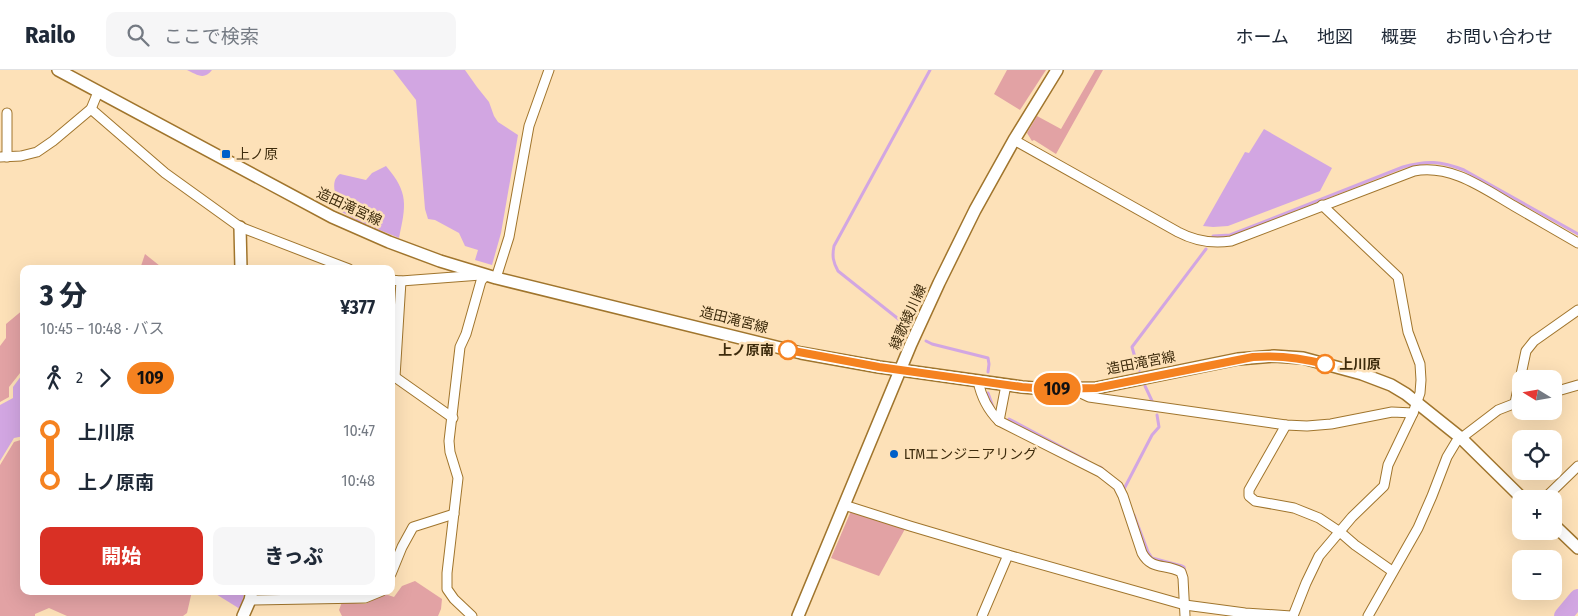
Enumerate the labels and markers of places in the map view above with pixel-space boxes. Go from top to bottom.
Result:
place label: 上ノ原 [236,146,278,163]
marker: 上ノ原 [220,148,232,160]
marker: 上ノ原南 [778,340,798,360]
place label: 上ノ原南 [718,342,774,359]
marker: 上川原 [1315,354,1335,374]
place label: 上川原 [1339,356,1381,373]
place label: LTMエンジニアリング [904,446,1037,463]
marker: LTMエンジニアリング [888,448,900,460]

